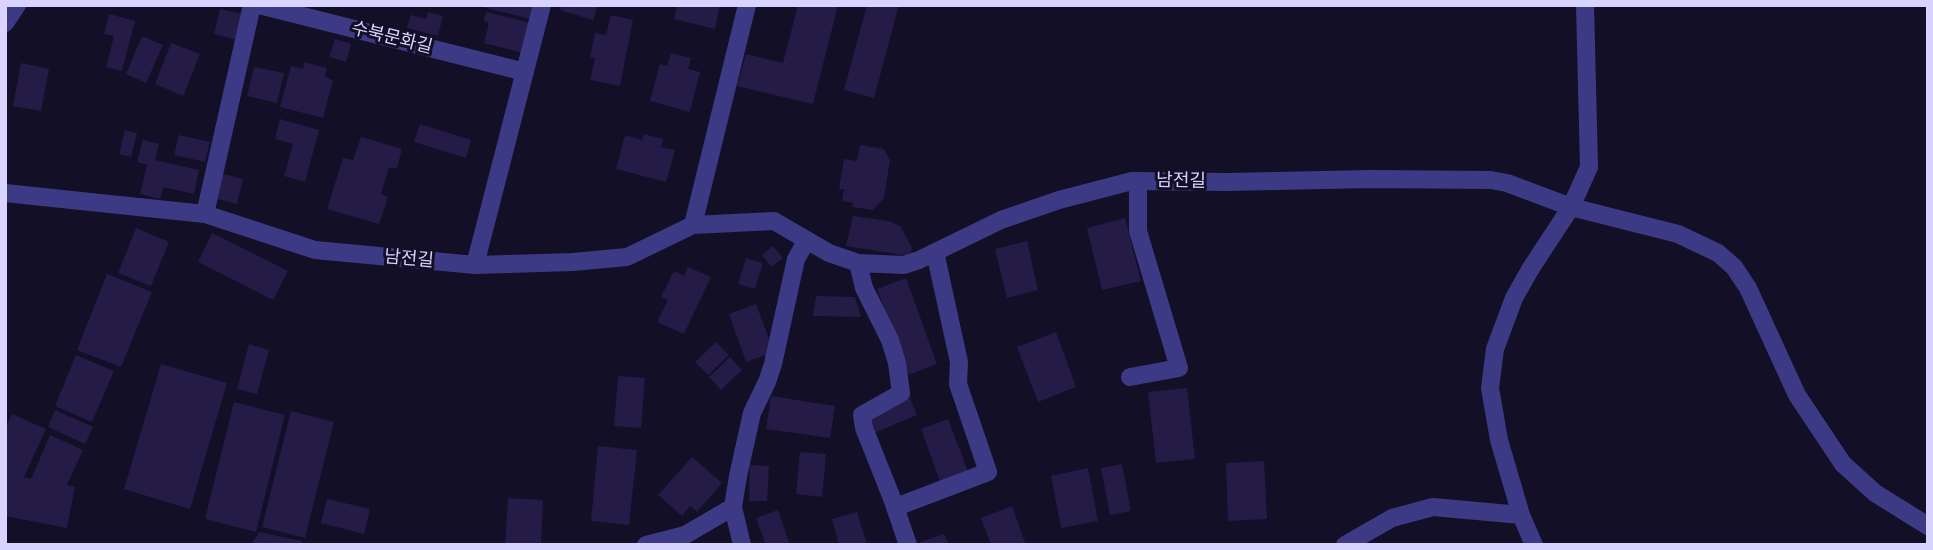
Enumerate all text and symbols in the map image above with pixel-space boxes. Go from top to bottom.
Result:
street label: 수북문화길 [349,18,435,58]
street label: 남전길 [1156,170,1206,192]
street label: 남전길 [383,246,435,272]

